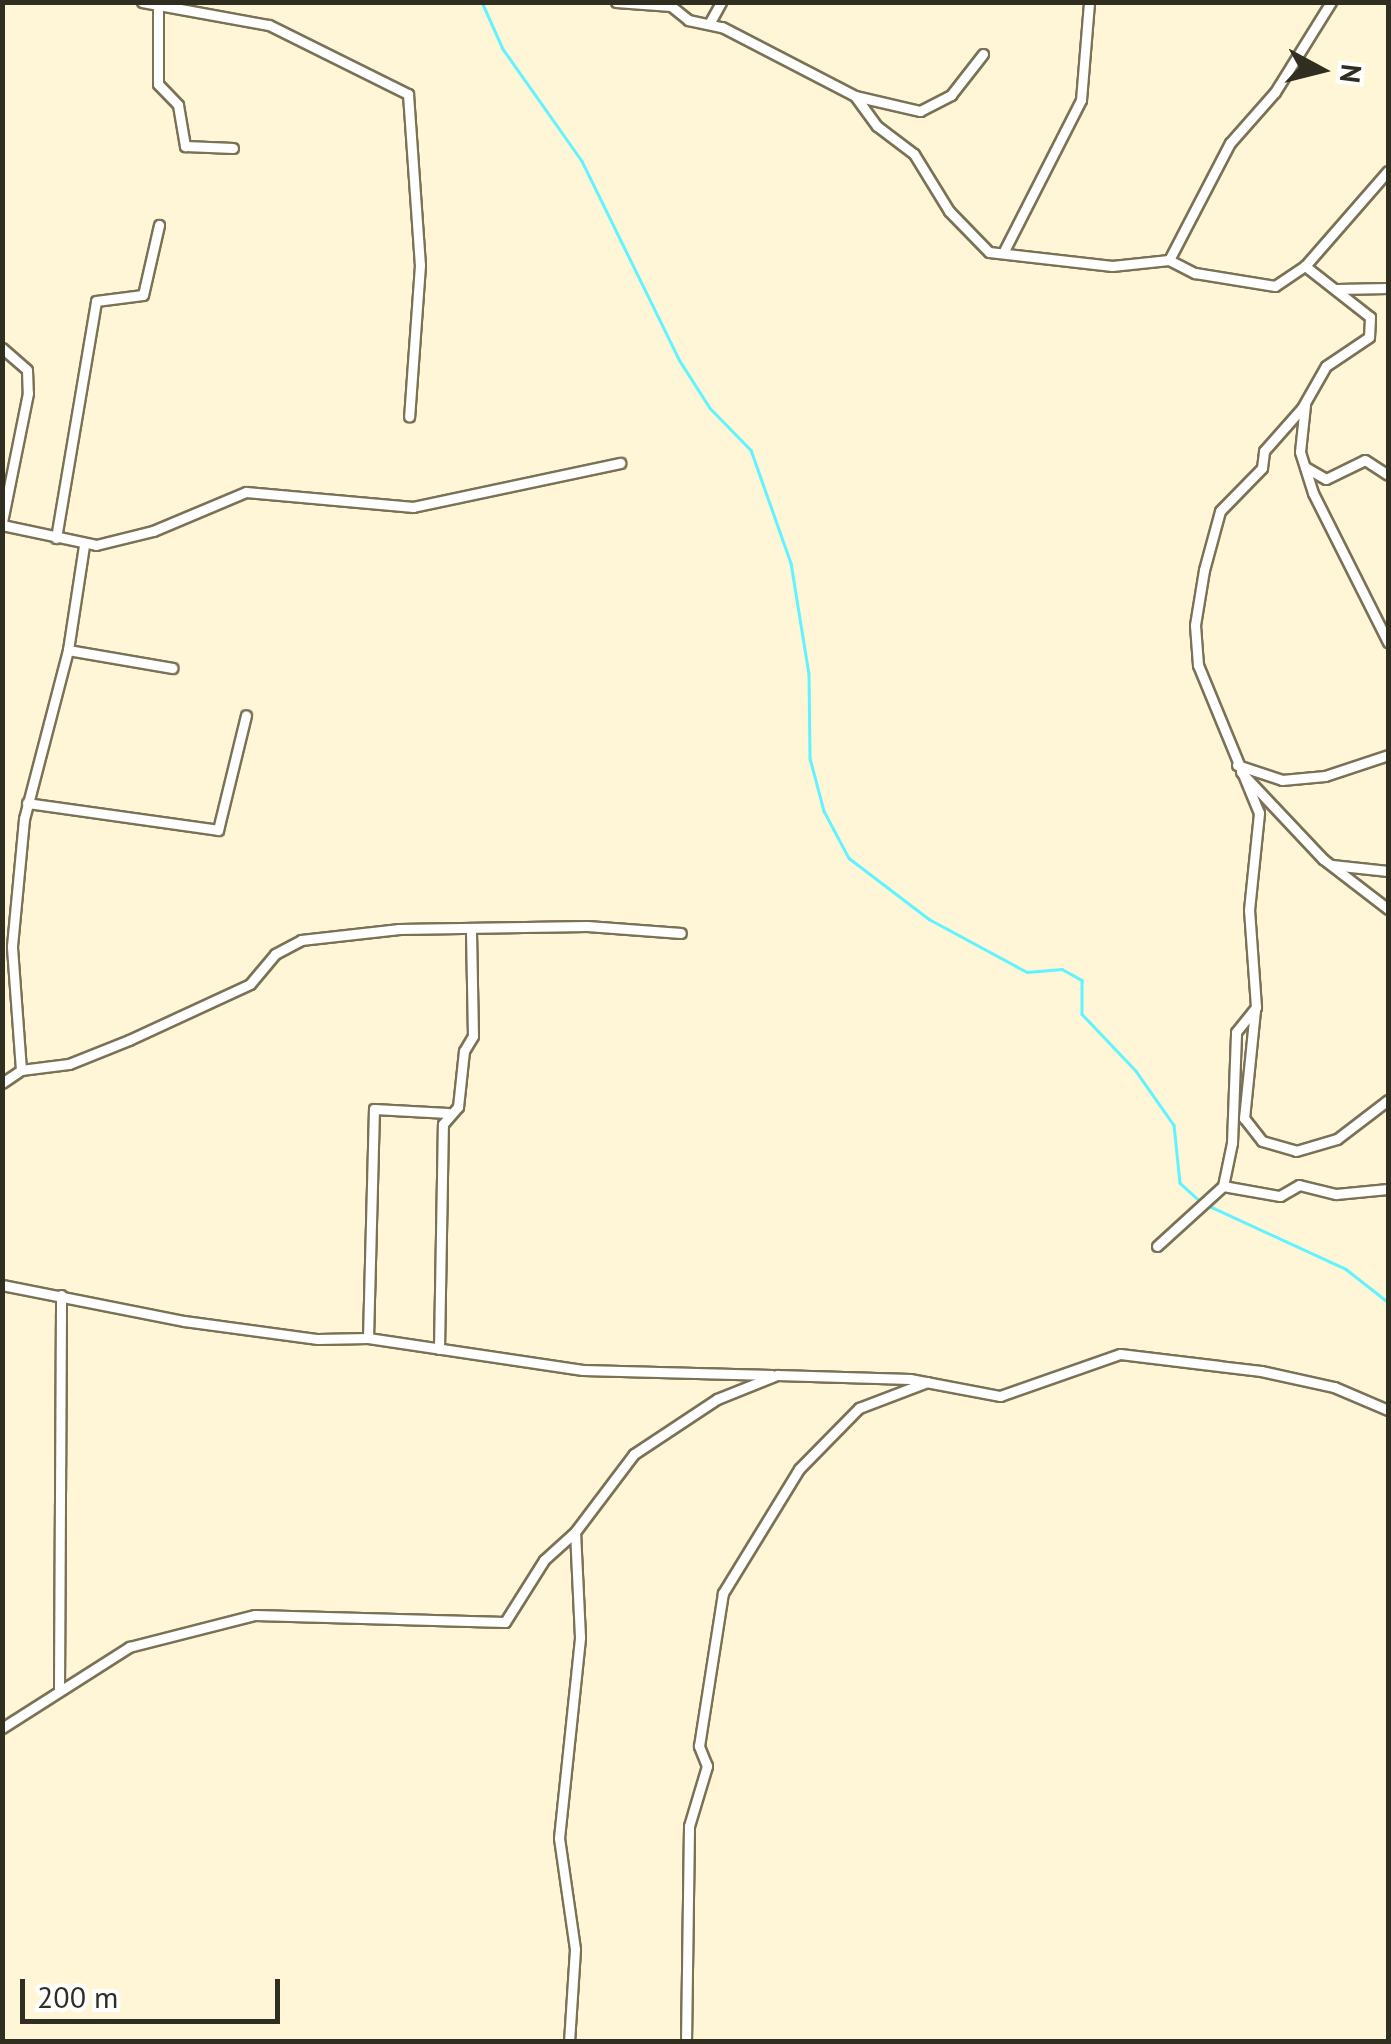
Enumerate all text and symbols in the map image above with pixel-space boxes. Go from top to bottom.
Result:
north arrow [1271,20,1371,120]
text: N [1332,62,1371,85]
scale bar [25,1959,285,2021]
text: 200 m [37,1977,118,2016]

